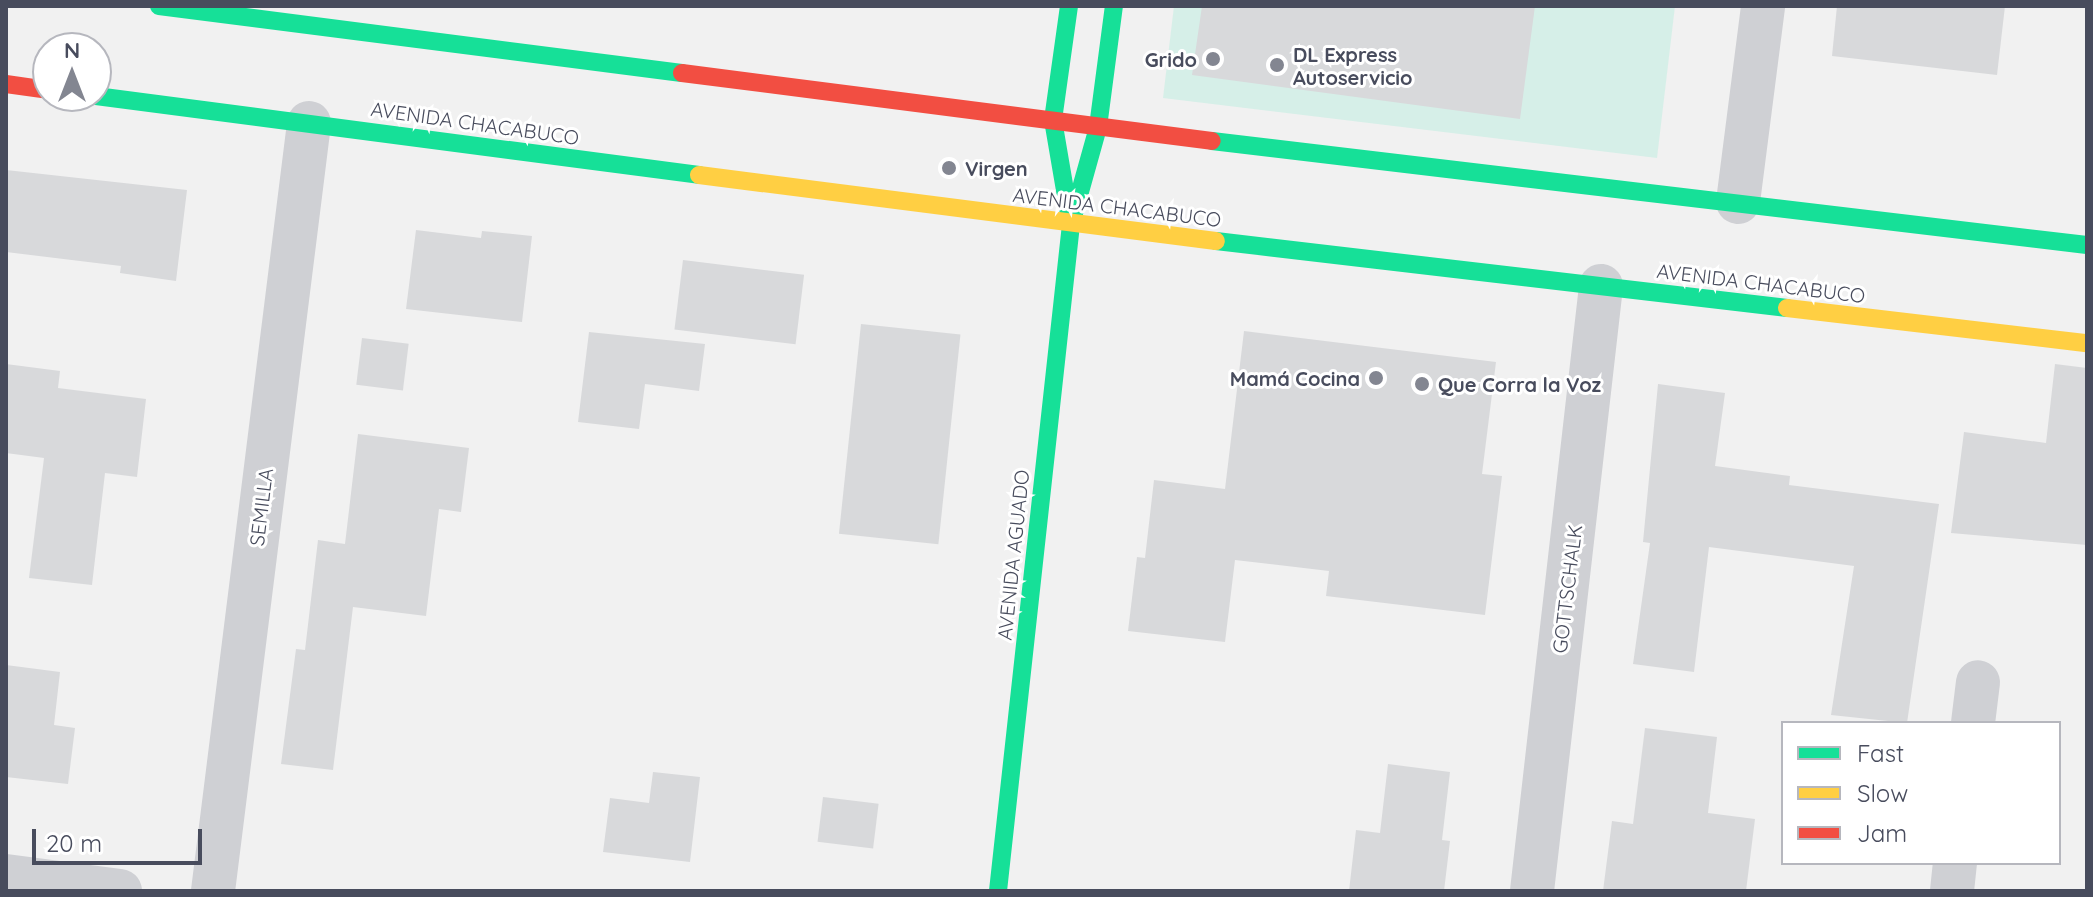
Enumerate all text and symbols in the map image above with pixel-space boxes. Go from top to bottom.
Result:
north arrow [32,32,112,112]
text: N [64,36,80,64]
place label: DL Express Autoservicio [1293,42,1413,89]
place label: Grido [1145,47,1197,71]
marker: Grido [1204,50,1222,68]
marker: DL Express Autoservicio [1268,56,1286,74]
street label: AVENIDA CHACABUCO [369,97,581,149]
place label: Virgen [965,156,1028,180]
marker: Virgen [940,159,958,177]
street label: AVENIDA CHACABUCO [1011,182,1223,232]
street label: AVENIDA CHACABUCO [1655,258,1867,308]
place label: Mamá Cocina [1230,366,1360,390]
marker: Mamá Cocina [1367,369,1385,387]
place label: Que Corra la Voz [1438,372,1601,396]
marker: Que Corra la Voz [1413,375,1431,393]
street label: SEMILLA [244,467,278,547]
street label: AVENIDA AGUADO [992,468,1034,642]
street label: GOTTSCHALK [1547,523,1587,655]
legend [1781,721,2061,865]
text: Fast [1857,738,1904,768]
text: Slow [1857,778,1908,808]
scale bar [36,813,206,863]
text: Jam [1857,818,1907,848]
text: 20 m [46,828,102,858]

